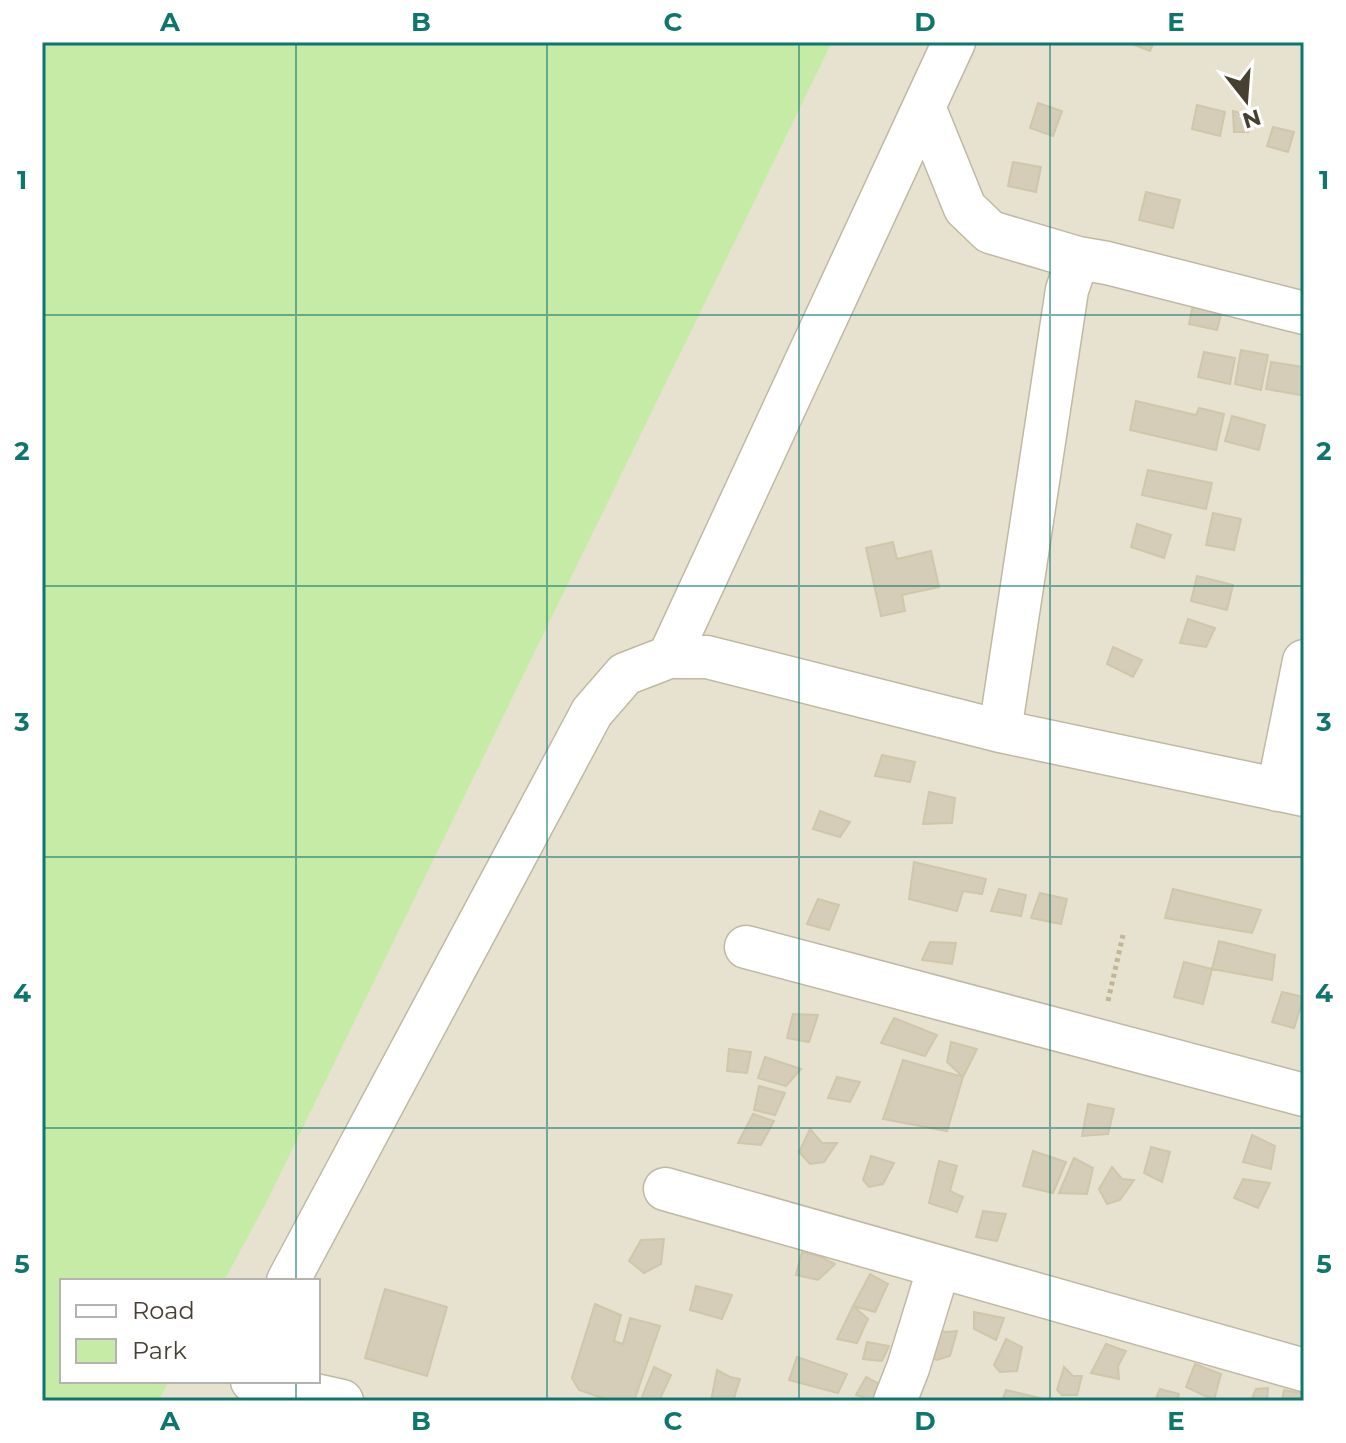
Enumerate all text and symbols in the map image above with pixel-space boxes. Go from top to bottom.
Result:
text: A [159,6,181,38]
text: B [411,6,431,38]
text: C [664,6,683,38]
text: D [914,6,936,38]
text: E [1167,6,1185,38]
north arrow [1206,60,1286,140]
text: N [1239,103,1264,134]
text: 1 [17,164,27,196]
text: 1 [1319,164,1329,196]
text: 2 [14,435,30,467]
text: 2 [1316,435,1332,467]
text: 3 [13,706,30,738]
text: 3 [1315,706,1332,738]
text: 4 [13,977,31,1009]
text: 4 [1315,977,1333,1009]
text: 5 [14,1248,30,1280]
text: 5 [1316,1248,1332,1280]
legend [60,1279,320,1383]
text: Road [132,1296,195,1325]
text: Park [132,1336,187,1365]
text: A [159,1405,181,1437]
text: B [411,1405,431,1437]
text: C [664,1405,683,1437]
text: D [914,1405,936,1437]
text: E [1167,1405,1185,1437]

